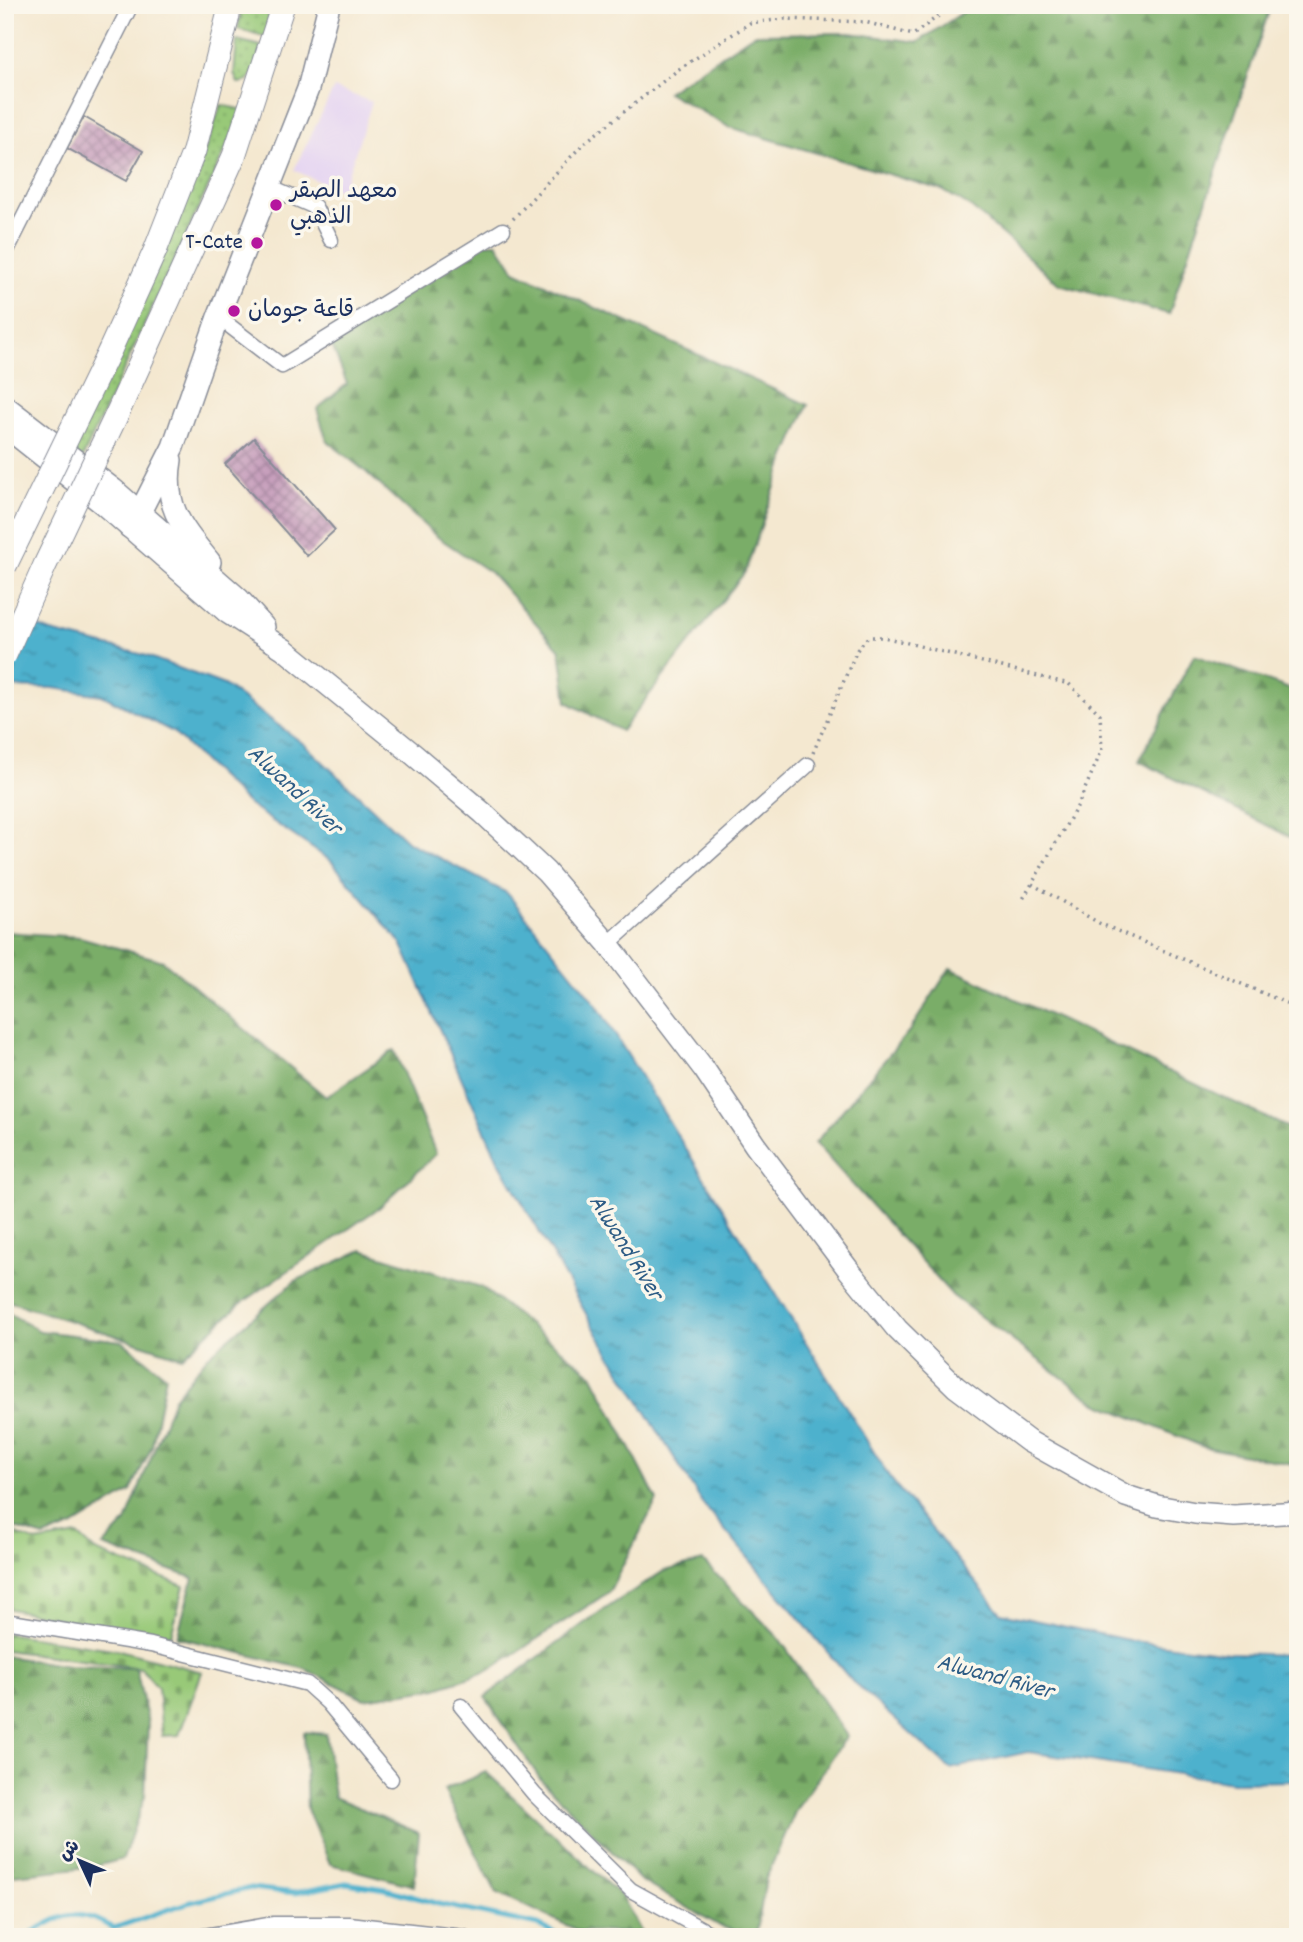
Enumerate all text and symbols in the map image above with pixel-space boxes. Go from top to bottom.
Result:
place label: معهد الصقر الذهبي [288,176,397,236]
marker: معهد الصقر الذهبي [268,197,284,213]
place label: T-Cate [185,227,243,260]
marker: T-Cate [249,235,265,251]
place label: قاعة جومان [248,295,354,328]
marker: قاعة جومان [226,303,242,319]
water label: Alwand River [239,738,351,846]
water label: Alwand River [579,1189,673,1310]
water label: Alwand River [933,1646,1060,1711]
north arrow [46,1826,116,1896]
text: ش [53,1835,87,1869]

